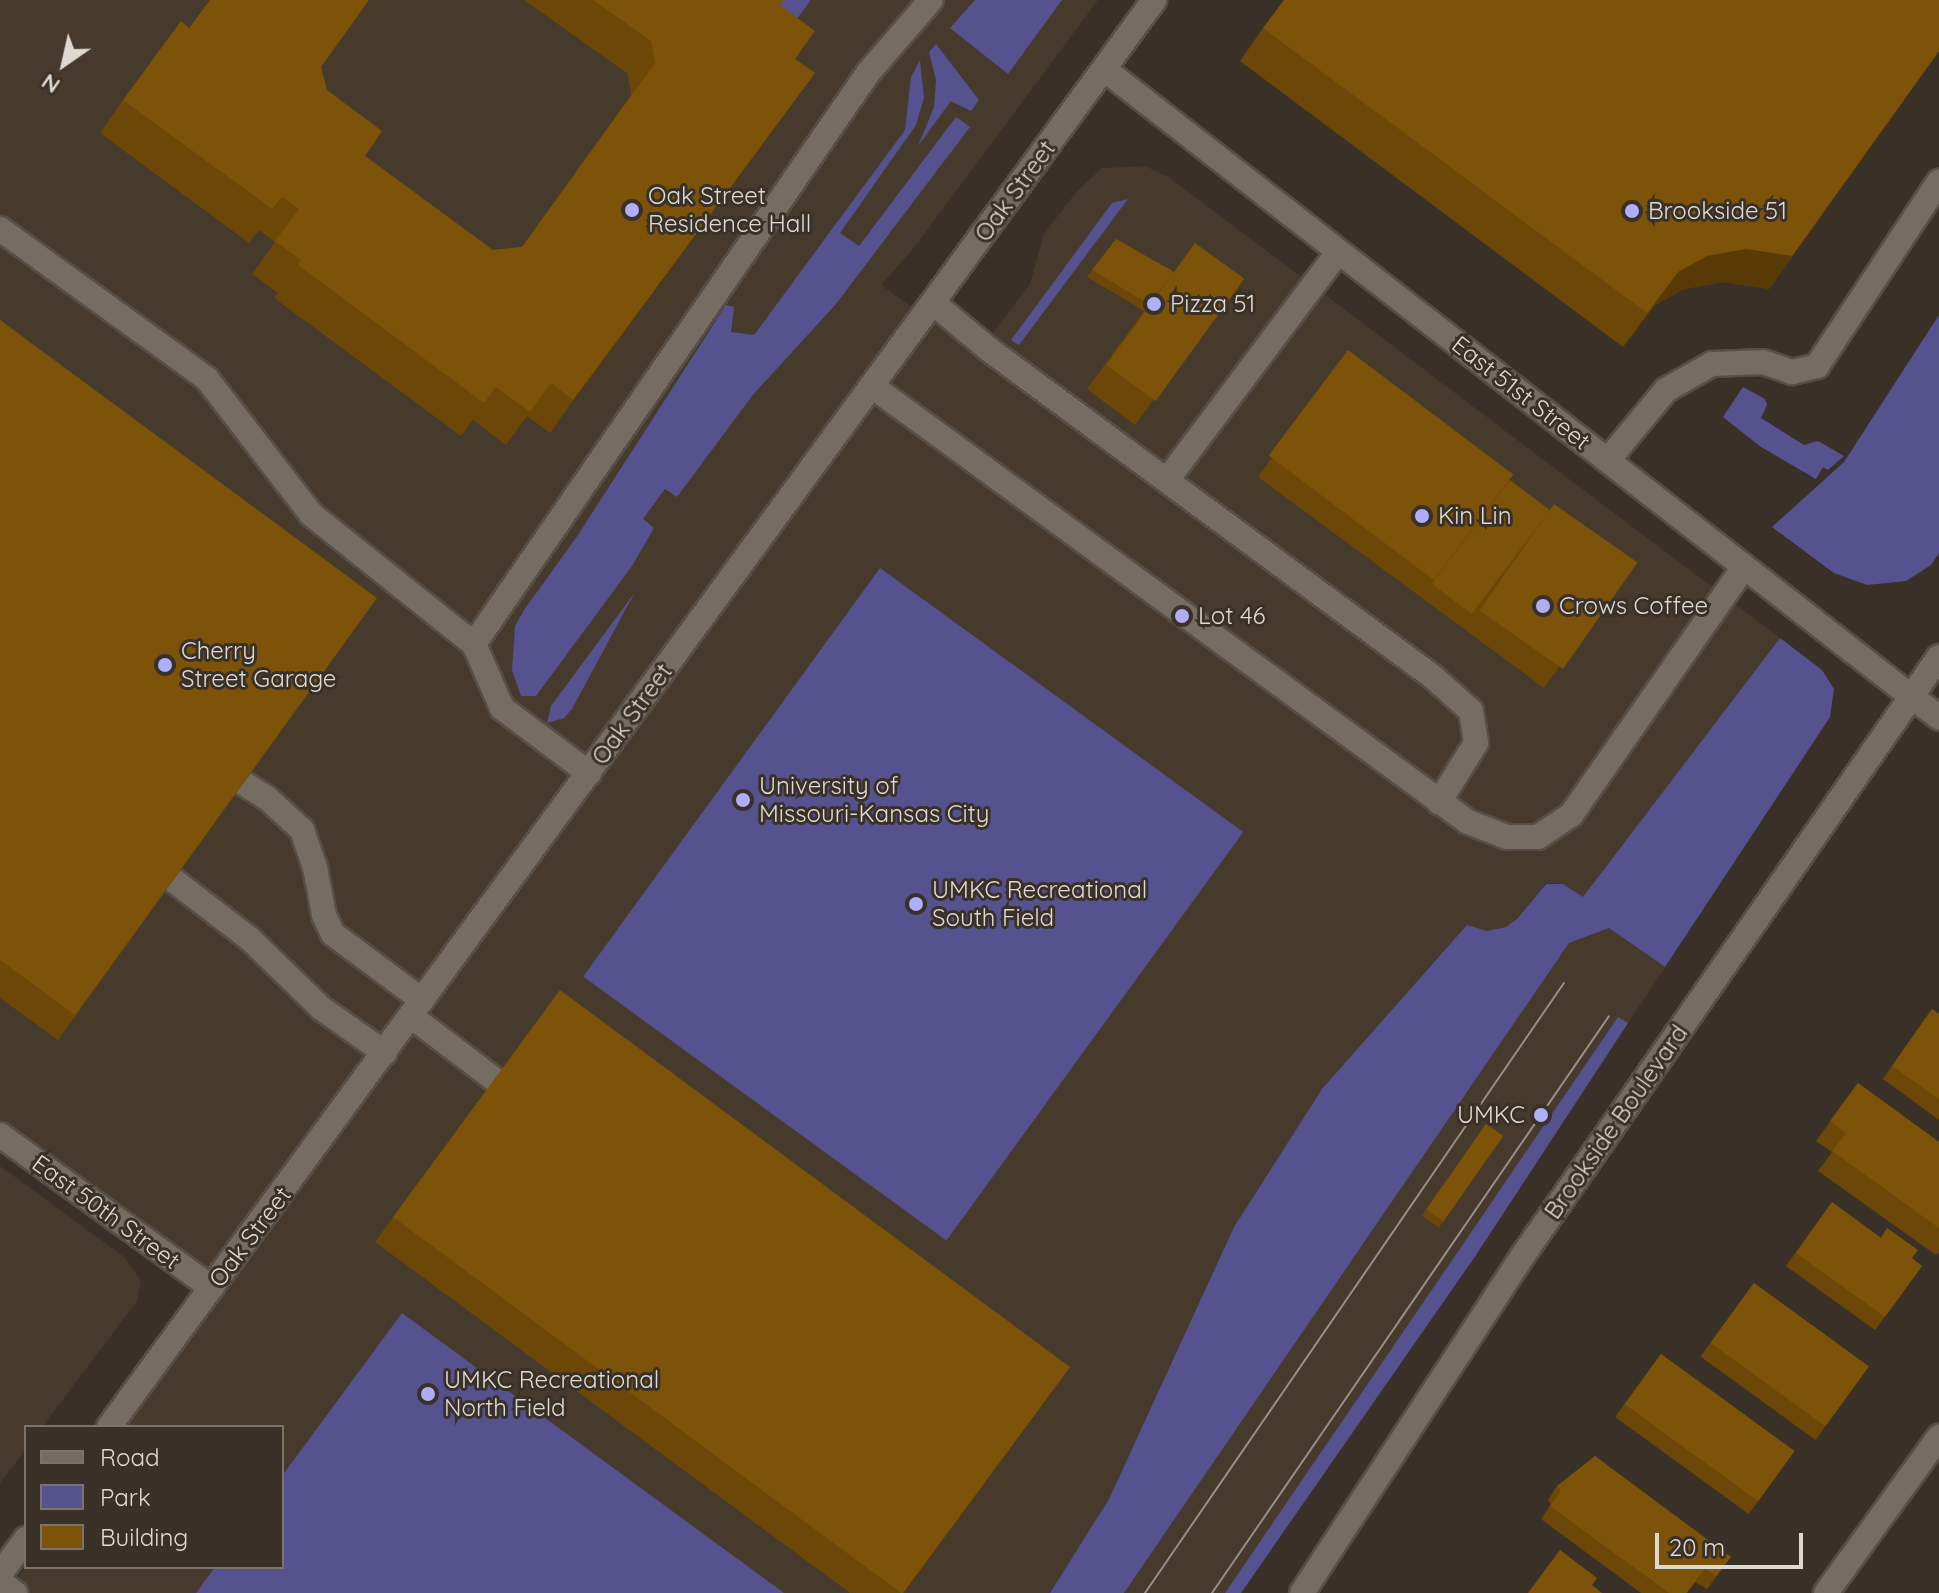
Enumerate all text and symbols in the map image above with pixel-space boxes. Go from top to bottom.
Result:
north arrow [24,24,104,104]
text: N [36,68,65,100]
street label: Oak Street [969,135,1061,247]
place label: Oak Street Residence Hall [648,182,811,238]
place label: Brookside 51 [1648,197,1787,225]
marker: Oak Street Residence Hall [623,201,641,219]
marker: Brookside 51 [1623,202,1641,220]
place label: Pizza 51 [1170,290,1255,318]
marker: Pizza 51 [1145,295,1163,313]
street label: East 51st Street [1446,330,1596,456]
place label: Kin Lin [1438,502,1512,530]
marker: Kin Lin [1413,507,1431,525]
place label: Crows Coffee [1559,592,1708,620]
marker: Crows Coffee [1534,597,1552,615]
place label: Lot 46 [1198,602,1266,630]
marker: Lot 46 [1173,607,1191,625]
place label: Cherry Street Garage [181,637,336,693]
marker: Cherry Street Garage [156,656,174,674]
street label: Oak Street [586,658,678,770]
place label: University of Missouri-Kansas City [759,772,989,828]
marker: University of Missouri-Kansas City [734,791,752,809]
place label: UMKC Recreational South Field [932,876,1147,932]
marker: UMKC Recreational South Field [907,895,925,913]
street label: Brookside Boulevard [1538,1020,1694,1224]
place label: UMKC [1457,1101,1525,1129]
marker: UMKC [1532,1106,1550,1124]
street label: East 50th Street [27,1149,185,1275]
street label: Oak Street [203,1181,297,1293]
place label: UMKC Recreational North Field [444,1366,659,1422]
marker: UMKC Recreational North Field [419,1385,437,1403]
legend [24,1425,284,1569]
text: Road [100,1442,160,1472]
text: Park [100,1482,151,1512]
scale bar [1659,1517,1807,1567]
text: Building [100,1522,188,1552]
text: 20 m [1669,1532,1725,1562]

